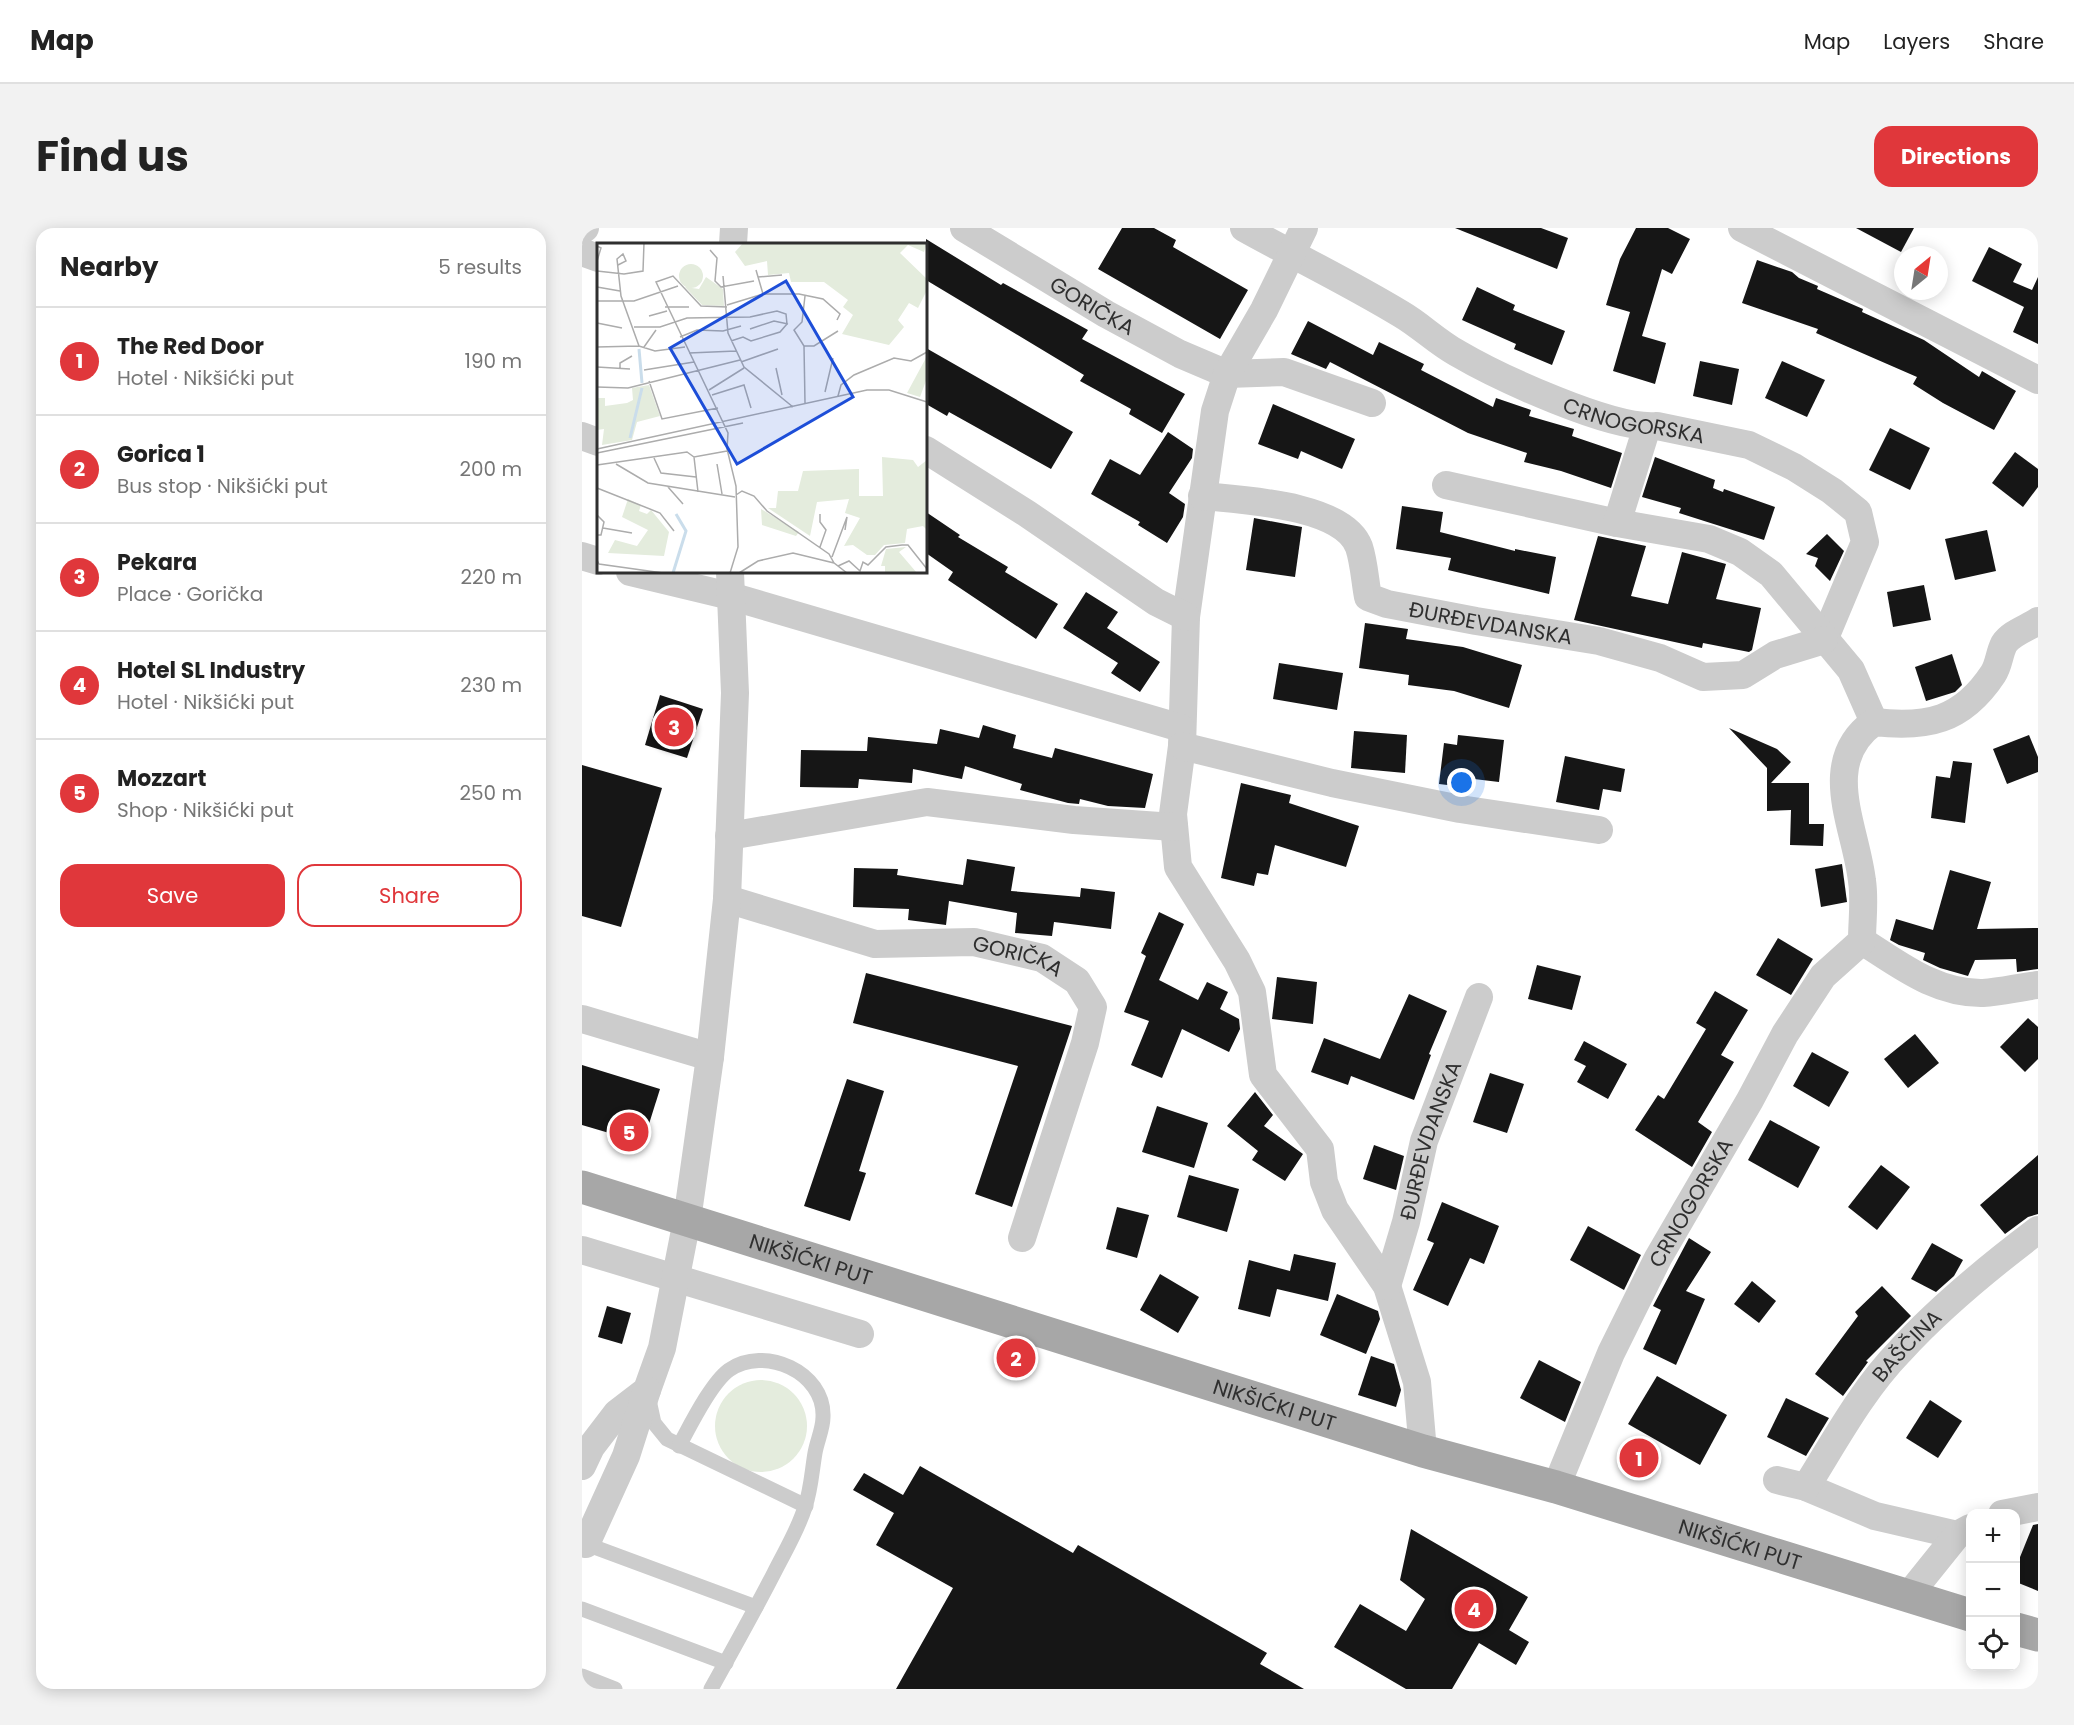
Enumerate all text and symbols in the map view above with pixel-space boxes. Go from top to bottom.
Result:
text: Map [30,21,94,60]
text: Map [1804,27,1850,56]
text: Layers [1883,27,1950,56]
text: Share [1983,27,2044,56]
button: Directions [1874,126,2038,187]
text: Find us [36,127,189,186]
inset map [597,243,927,573]
north arrow [1894,246,1948,300]
text: Nearby [60,249,158,285]
text: 5 results [438,253,522,281]
street label: GORIČKA [1045,269,1140,341]
text: The Red Door [117,331,264,362]
text: 1 [76,347,83,375]
text: 190 m [465,347,522,375]
text: Hotel · Nikšićki put [117,364,294,392]
street label: CRNOGORSKA [1559,390,1707,450]
text: Gorica 1 [117,439,205,470]
text: 2 [74,455,85,483]
text: 200 m [459,455,522,483]
text: Bus stop · Nikšićki put [117,472,328,500]
text: Pekara [117,547,197,578]
text: 3 [73,563,86,591]
text: 220 m [461,563,522,591]
text: Place · Gorička [117,580,263,608]
street label: ĐURĐEVDANSKA [1407,594,1575,651]
text: Hotel SL Industry [117,655,305,686]
text: 4 [73,671,86,699]
text: 230 m [460,671,522,699]
text: Hotel · Nikšićki put [117,688,294,716]
pin: 3 [654,704,694,750]
text: Mozzart [117,763,206,794]
your location [1447,768,1476,797]
text: 5 [73,779,86,807]
text: 250 m [459,779,522,807]
text: Shop · Nikšićki put [117,796,294,824]
button: Save [60,864,285,927]
button: Share [297,864,522,927]
street label: GORIČKA [970,928,1069,983]
street label: ĐURĐEVDANSKA [1392,1057,1468,1223]
pin: 5 [610,1110,648,1154]
street label: CRNOGORSKA [1641,1133,1739,1272]
street label: NIKŠIĆKI PUT [746,1226,876,1292]
street label: BAŠČINA [1865,1303,1947,1388]
pin: 2 [996,1336,1036,1380]
street label: NIKŠIĆKI PUT [1210,1372,1340,1437]
pin: 1 [1620,1436,1658,1480]
map controls [1966,1509,2020,1671]
button: + [1966,1509,2020,1563]
street label: NIKŠIĆKI PUT [1675,1511,1805,1577]
button: − [1966,1563,2020,1617]
pin: 4 [1454,1586,1494,1632]
button: locate [1966,1617,2020,1671]

